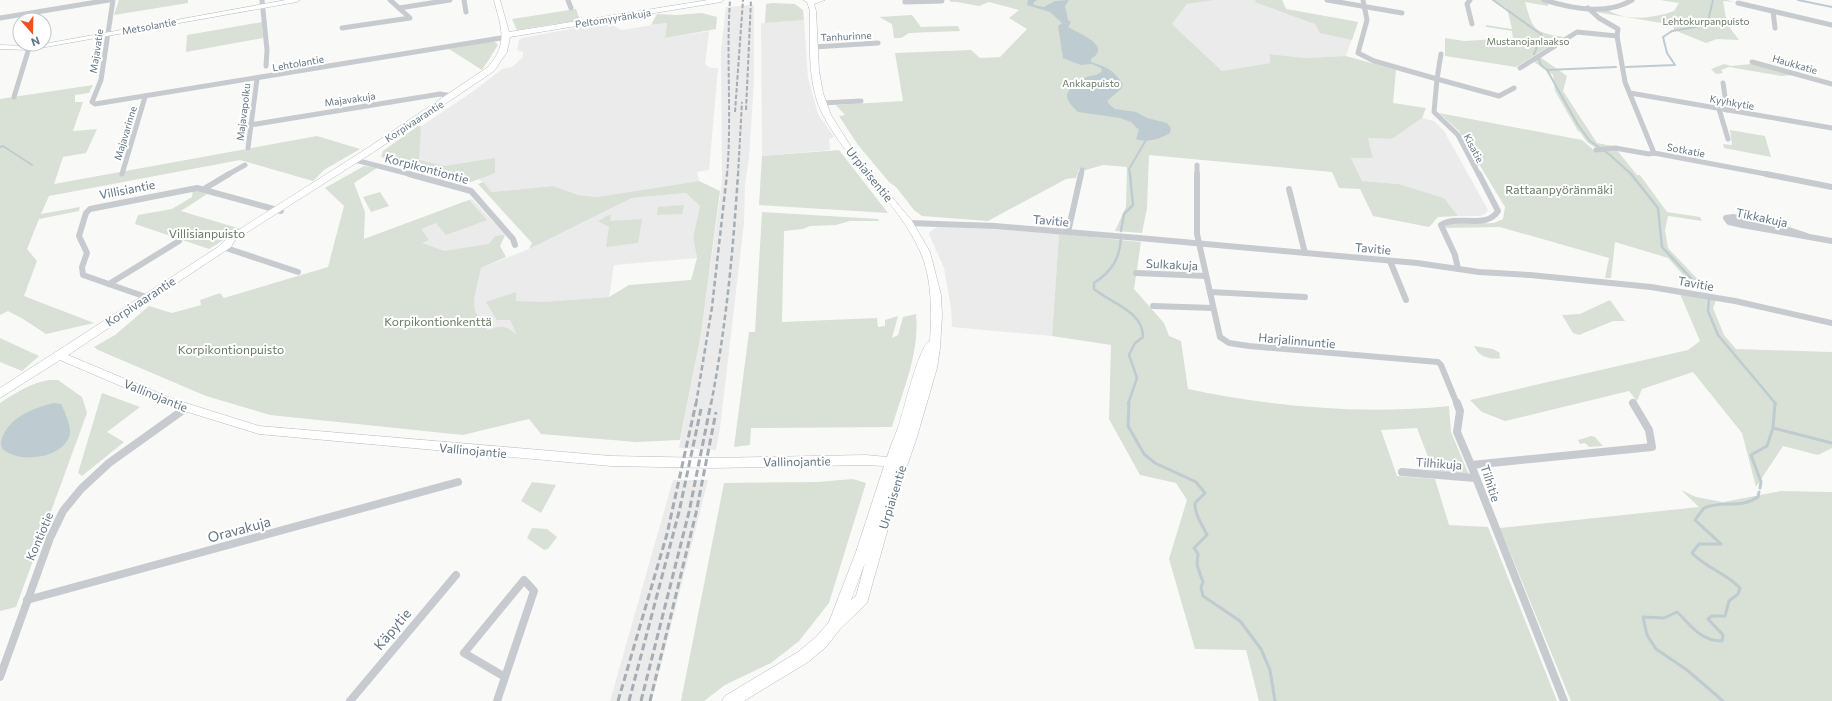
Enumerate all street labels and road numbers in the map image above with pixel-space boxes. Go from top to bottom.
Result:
street label: Peltomyyränkuja [574,6,652,30]
street label: Metsolantie [121,15,177,37]
street label: Majavatie [87,28,105,74]
street label: Tanhurinne [820,29,872,43]
street label: Haukkatie [1771,52,1819,76]
street label: Lehtolantie [271,53,325,73]
street label: Majavapolku [234,82,252,142]
street label: Majavakuja [324,89,376,109]
street label: Kyyhkytie [1709,92,1755,112]
street label: Korpivaarantie [383,98,445,144]
street label: Majavarinne [111,104,139,162]
street label: Kisatie [1461,131,1487,165]
street label: Sotkatie [1666,140,1706,160]
street label: Urpiaisentie [844,144,896,204]
street label: Korpikontiontie [383,150,471,186]
street label: Villisiantie [98,177,156,201]
street label: Tikkakuja [1735,205,1789,229]
street label: Tavitie [1032,211,1070,229]
street label: Tavitie [1354,239,1392,257]
street label: Sulkakuja [1146,256,1198,272]
street label: Korpivaarantie [102,273,178,329]
street label: Tavitie [1677,273,1715,293]
street label: Harjalinnuntie [1258,330,1336,350]
street label: Vallinojantie [122,376,190,414]
street label: Vallinojantie [439,440,507,460]
street label: Vallinojantie [763,453,831,469]
street label: Tilhikuja [1415,454,1463,472]
street label: Urpiaisentie [876,463,908,531]
street label: Tilhitie [1478,463,1504,503]
street label: Kontiotie [23,510,55,562]
street label: Oravakuja [206,512,272,546]
street label: Käpytie [370,605,414,653]

